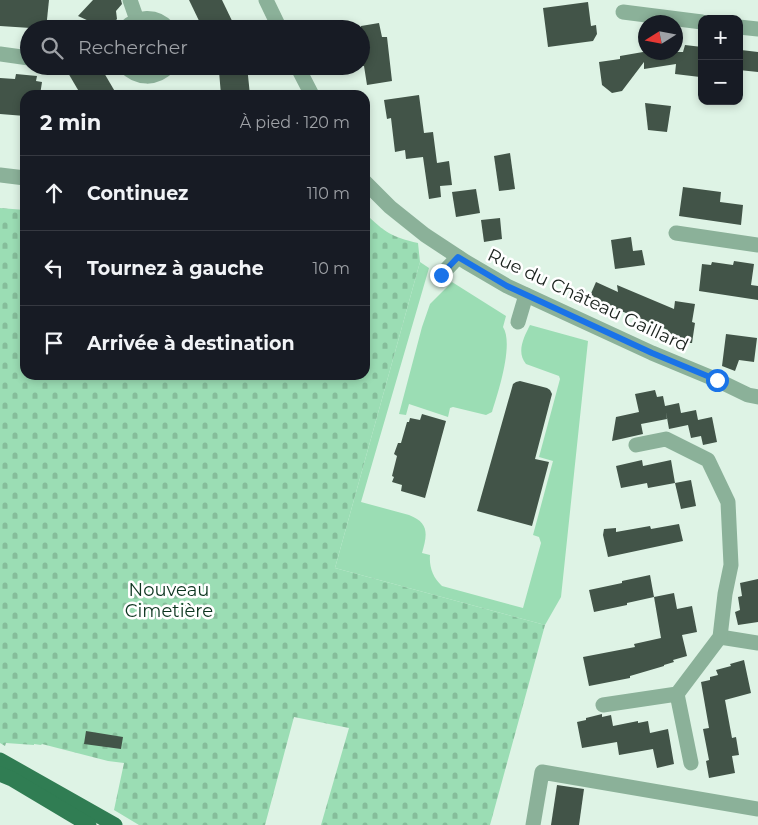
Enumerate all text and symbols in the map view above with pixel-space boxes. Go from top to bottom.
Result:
north arrow [638,15,683,60]
map controls [698,15,743,105]
button: + [698,15,743,60]
search box [20,20,370,75]
icon: search [38,34,66,62]
text: Rechercher [78,36,188,59]
button: − [698,60,743,105]
text: 2 min [40,110,101,135]
text: À pied · 120 m [240,113,350,132]
icon: ahead [40,179,68,207]
text: Continuez [87,182,188,205]
text: 110 m [307,184,350,203]
street label: Rue du Château Gaillard [484,244,692,356]
icon: left [40,254,68,282]
text: Tournez à gauche [87,257,264,280]
text: 10 m [312,259,350,278]
route end [430,264,453,287]
icon: arrive [40,329,68,357]
text: Arrivée à destination [87,332,295,355]
route start [706,369,729,392]
park label: Nouveau Cimetière [125,579,213,622]

